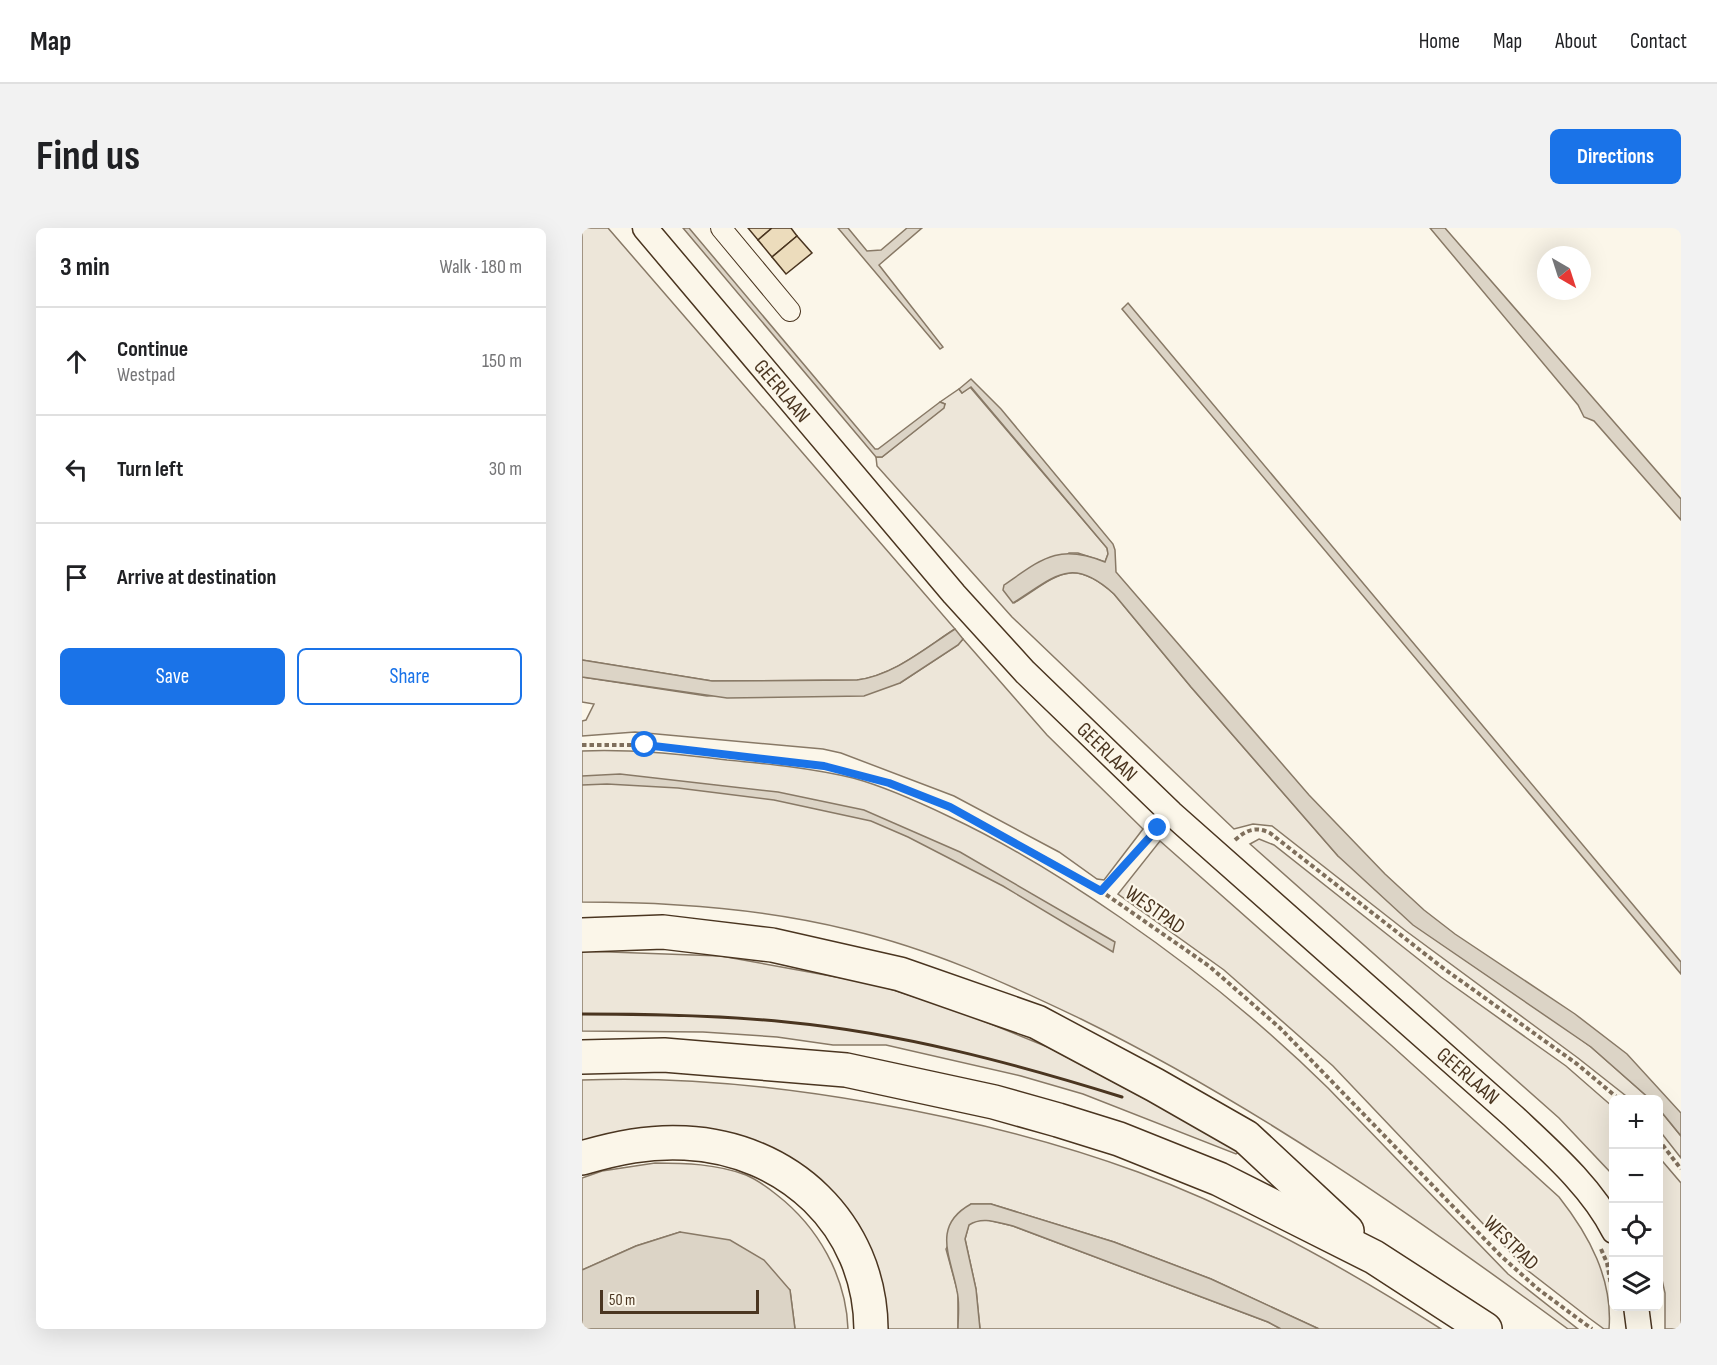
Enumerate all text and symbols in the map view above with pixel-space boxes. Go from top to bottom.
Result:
text: Map [30,25,71,58]
text: Home [1419,29,1460,54]
text: Map [1493,29,1522,54]
text: About [1555,29,1597,54]
text: Contact [1630,29,1687,54]
button: Directions [1550,129,1681,184]
text: Find us [36,131,140,182]
north arrow [1537,246,1591,300]
text: 3 min [60,252,110,283]
text: Walk · 180 m [439,255,522,279]
text: Continue [117,336,188,363]
icon: ahead [60,345,93,378]
text: 150 m [482,349,522,373]
street label: GEERLAAN [748,354,816,428]
text: Westpad [117,363,175,387]
icon: left [60,453,93,486]
text: Turn left [117,456,183,483]
text: 30 m [489,457,522,481]
icon: arrive [60,561,93,594]
text: Arrive at destination [117,564,276,591]
button: Save [60,648,285,705]
button: Share [297,648,522,705]
street label: GEERLAAN [1072,717,1142,787]
route start [631,731,657,757]
route end [1144,814,1170,840]
street label: WESTPAD [1120,880,1190,940]
street label: GEERLAAN [1432,1042,1504,1110]
map controls [1609,1095,1663,1311]
button: + [1609,1095,1663,1149]
button: − [1609,1149,1663,1203]
button: locate [1609,1203,1663,1257]
street label: WESTPAD [1478,1211,1544,1275]
button: layers [1609,1257,1663,1311]
scale bar [600,1287,759,1314]
text: 50 m [609,1291,635,1310]

